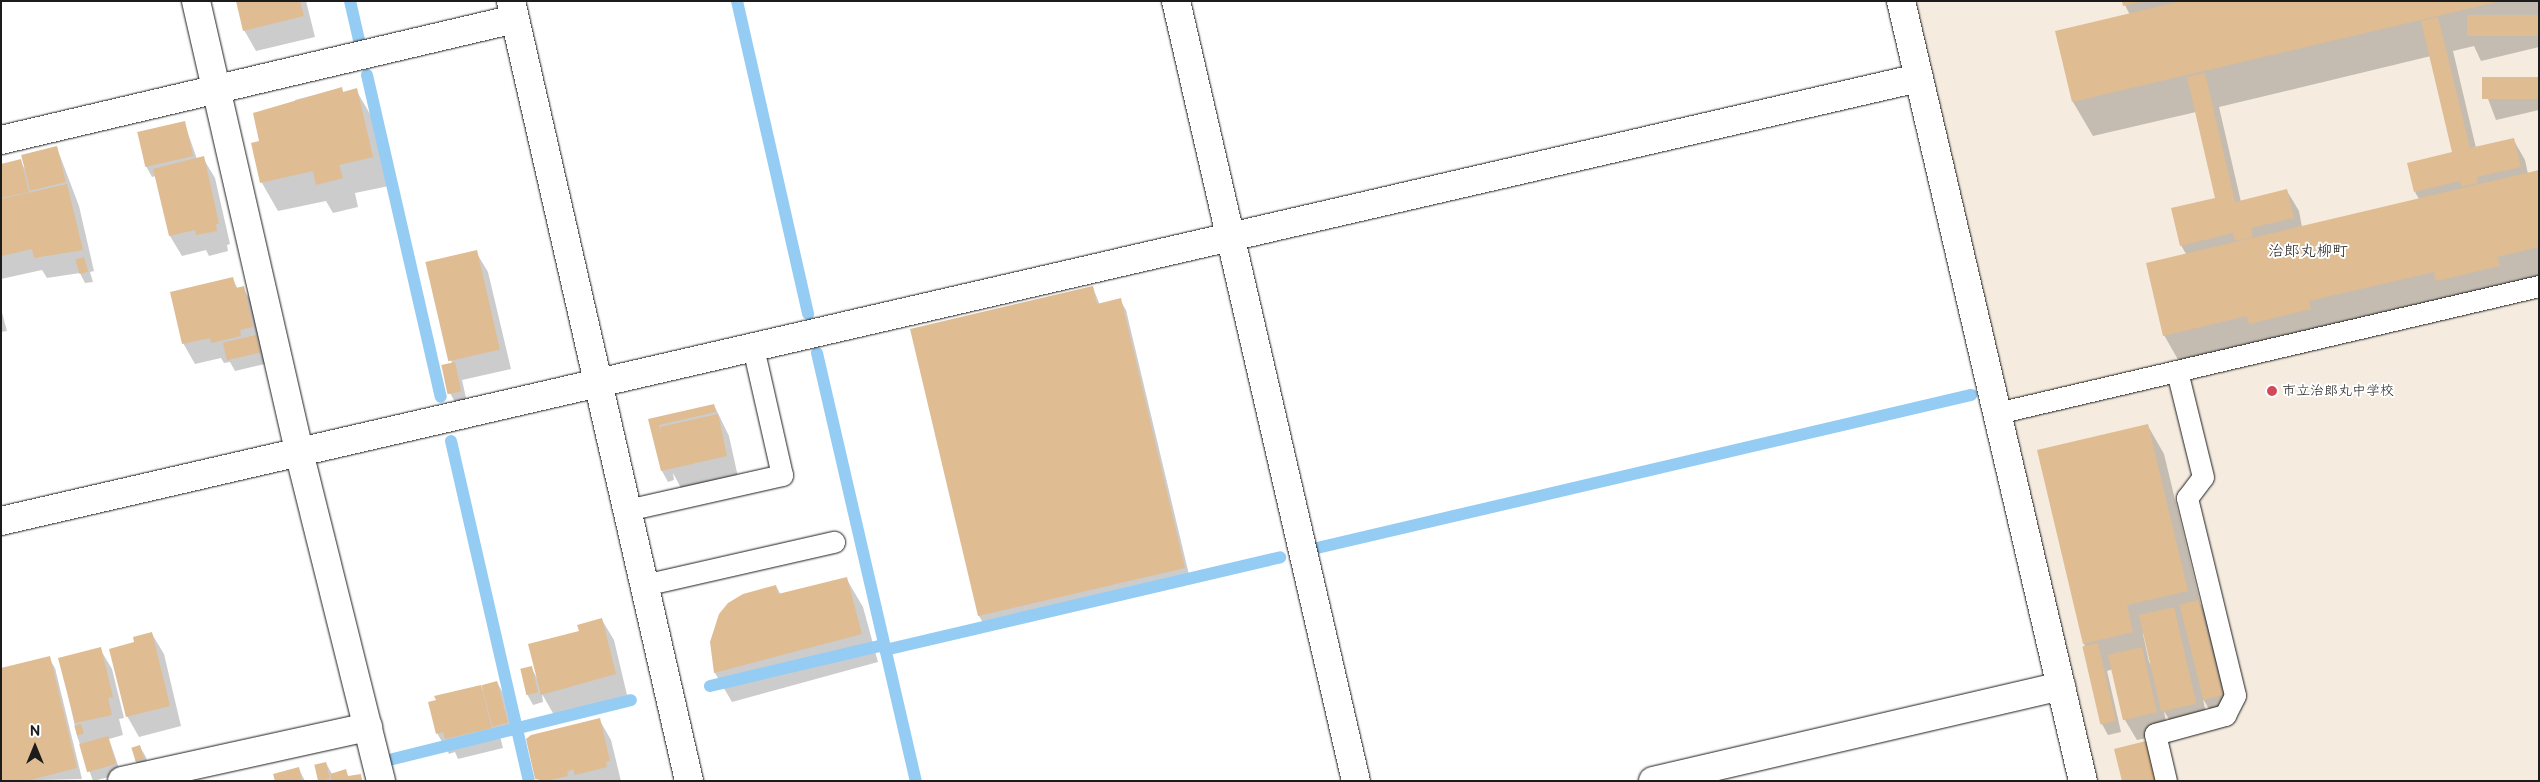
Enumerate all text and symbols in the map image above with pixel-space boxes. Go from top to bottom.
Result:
district label: 治郎丸柳町 [2268,242,2348,262]
place label: 市立治郎丸中学校 [2282,383,2394,399]
marker: 市立治郎丸中学校 [2266,385,2278,397]
north arrow [10,722,60,772]
text: N [30,723,40,740]

